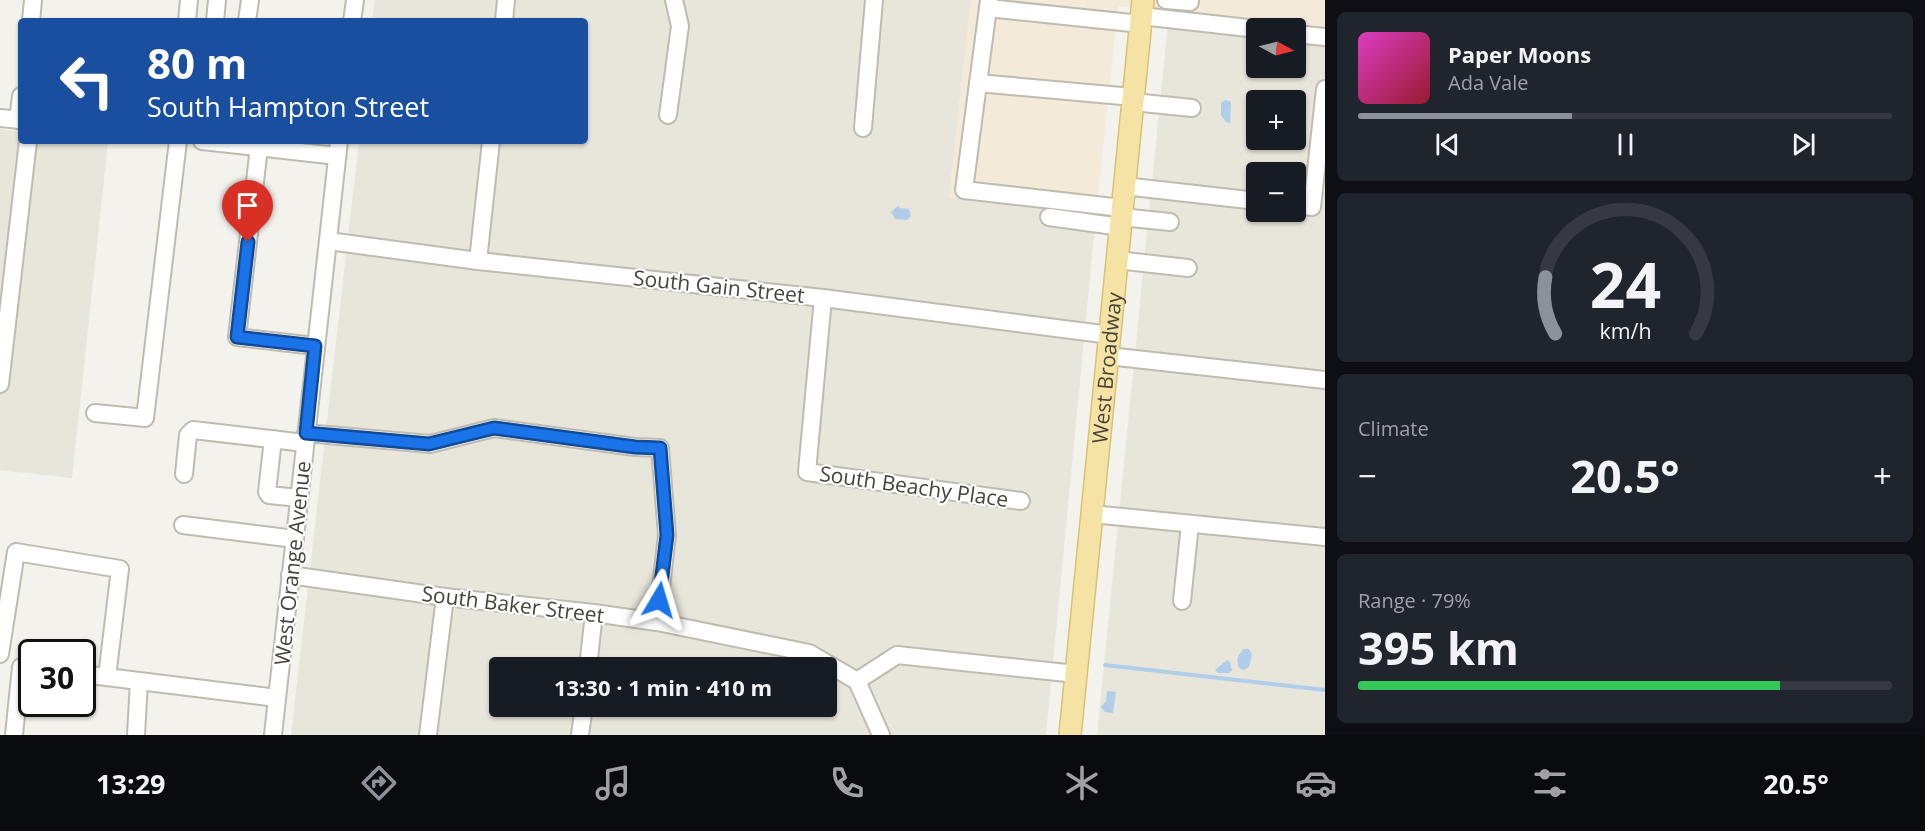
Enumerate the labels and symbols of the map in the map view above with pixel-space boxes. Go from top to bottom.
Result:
north arrow [1246,18,1306,78]
pin [222,180,273,242]
street label: South Gain Street [632,263,806,309]
street label: West Broadway [1085,290,1128,445]
street label: West Orange Avenue [267,459,317,667]
street label: South Beachy Place [818,459,1010,513]
position arrow [627,568,691,632]
street label: South Baker Street [420,579,606,629]
speed limit sign: 30 [18,639,96,717]

